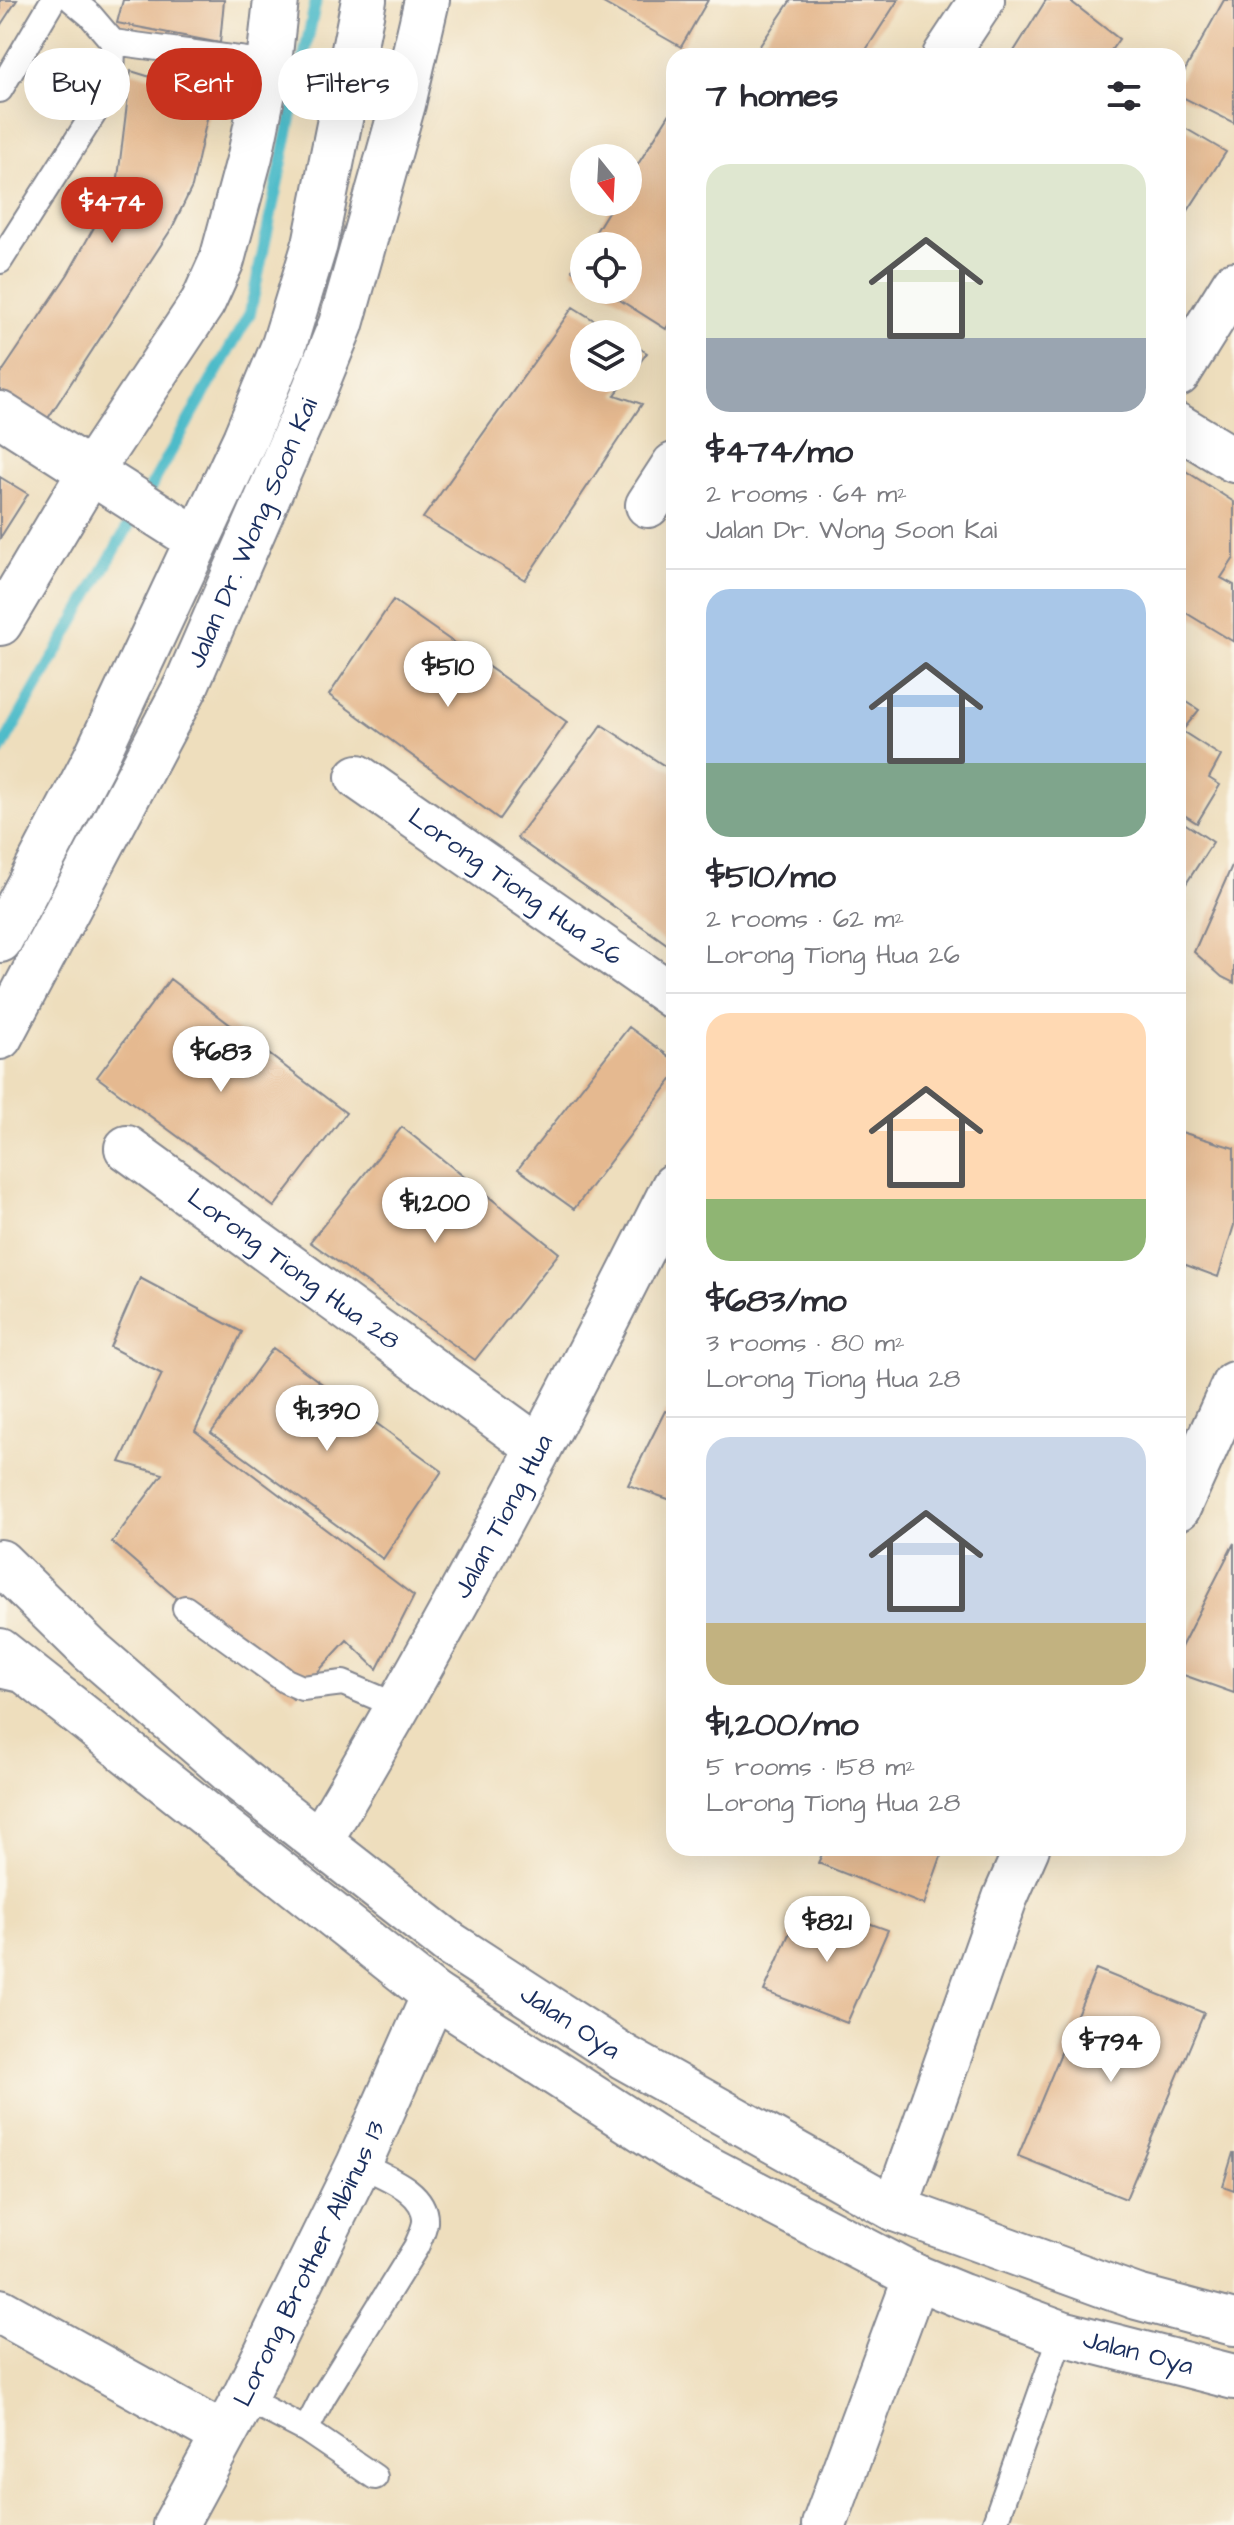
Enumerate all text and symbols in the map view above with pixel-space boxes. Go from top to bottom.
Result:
chip: Buy [24,48,130,120]
chip: Rent [146,48,262,120]
chip: Filters [278,48,418,120]
text: 7 homes [706,72,838,120]
icon: filters [1102,74,1146,118]
north arrow [570,144,642,216]
map controls [570,144,642,392]
pin: $474 [65,177,159,245]
text: $474 [79,185,145,221]
icon: home [854,216,998,360]
button: locate [570,232,642,304]
button: layers [570,320,642,392]
street label: Jalan Dr. Wong Soon Kai [178,392,327,674]
text: $474/mo [706,428,853,476]
text: 2 rooms · 64 m² [706,476,907,512]
text: Jalan Dr. Wong Soon Kai [706,512,997,548]
pin: $510 [401,641,495,709]
icon: home [854,641,998,785]
text: $510 [422,649,474,685]
street label: Lorong Tiong Hua 26 [401,799,630,974]
text: $510/mo [706,853,836,901]
text: 2 rooms · 62 m² [706,901,904,937]
text: Lorong Tiong Hua 26 [706,937,960,973]
pin: $683 [174,1026,268,1094]
text: $683 [191,1034,251,1070]
icon: home [854,1065,998,1209]
pin: $1,200 [370,1177,500,1245]
street label: Lorong Tiong Hua 28 [180,1180,407,1359]
text: $1,200 [400,1185,470,1221]
text: $683/mo [706,1277,847,1325]
text: 3 rooms · 80 m² [706,1325,905,1361]
text: Lorong Tiong Hua 28 [706,1361,960,1397]
pin: $1,390 [262,1385,392,1453]
text: $1,390 [294,1393,360,1429]
street label: Jalan Tiong Hua [444,1428,562,1605]
icon: home [854,1489,998,1633]
text: $1,200/mo [706,1701,859,1749]
text: 5 rooms · 158 m² [706,1749,915,1785]
text: Lorong Tiong Hua 28 [706,1785,960,1821]
pin: $821 [780,1896,874,1964]
text: $821 [802,1904,852,1940]
street label: Jalan Oya [513,1976,627,2068]
pin: $794 [1064,2016,1158,2084]
text: $794 [1080,2024,1142,2060]
street label: Lorong Brother Albinus 13 [225,2115,394,2413]
street label: Jalan Oya [1079,2321,1197,2384]

